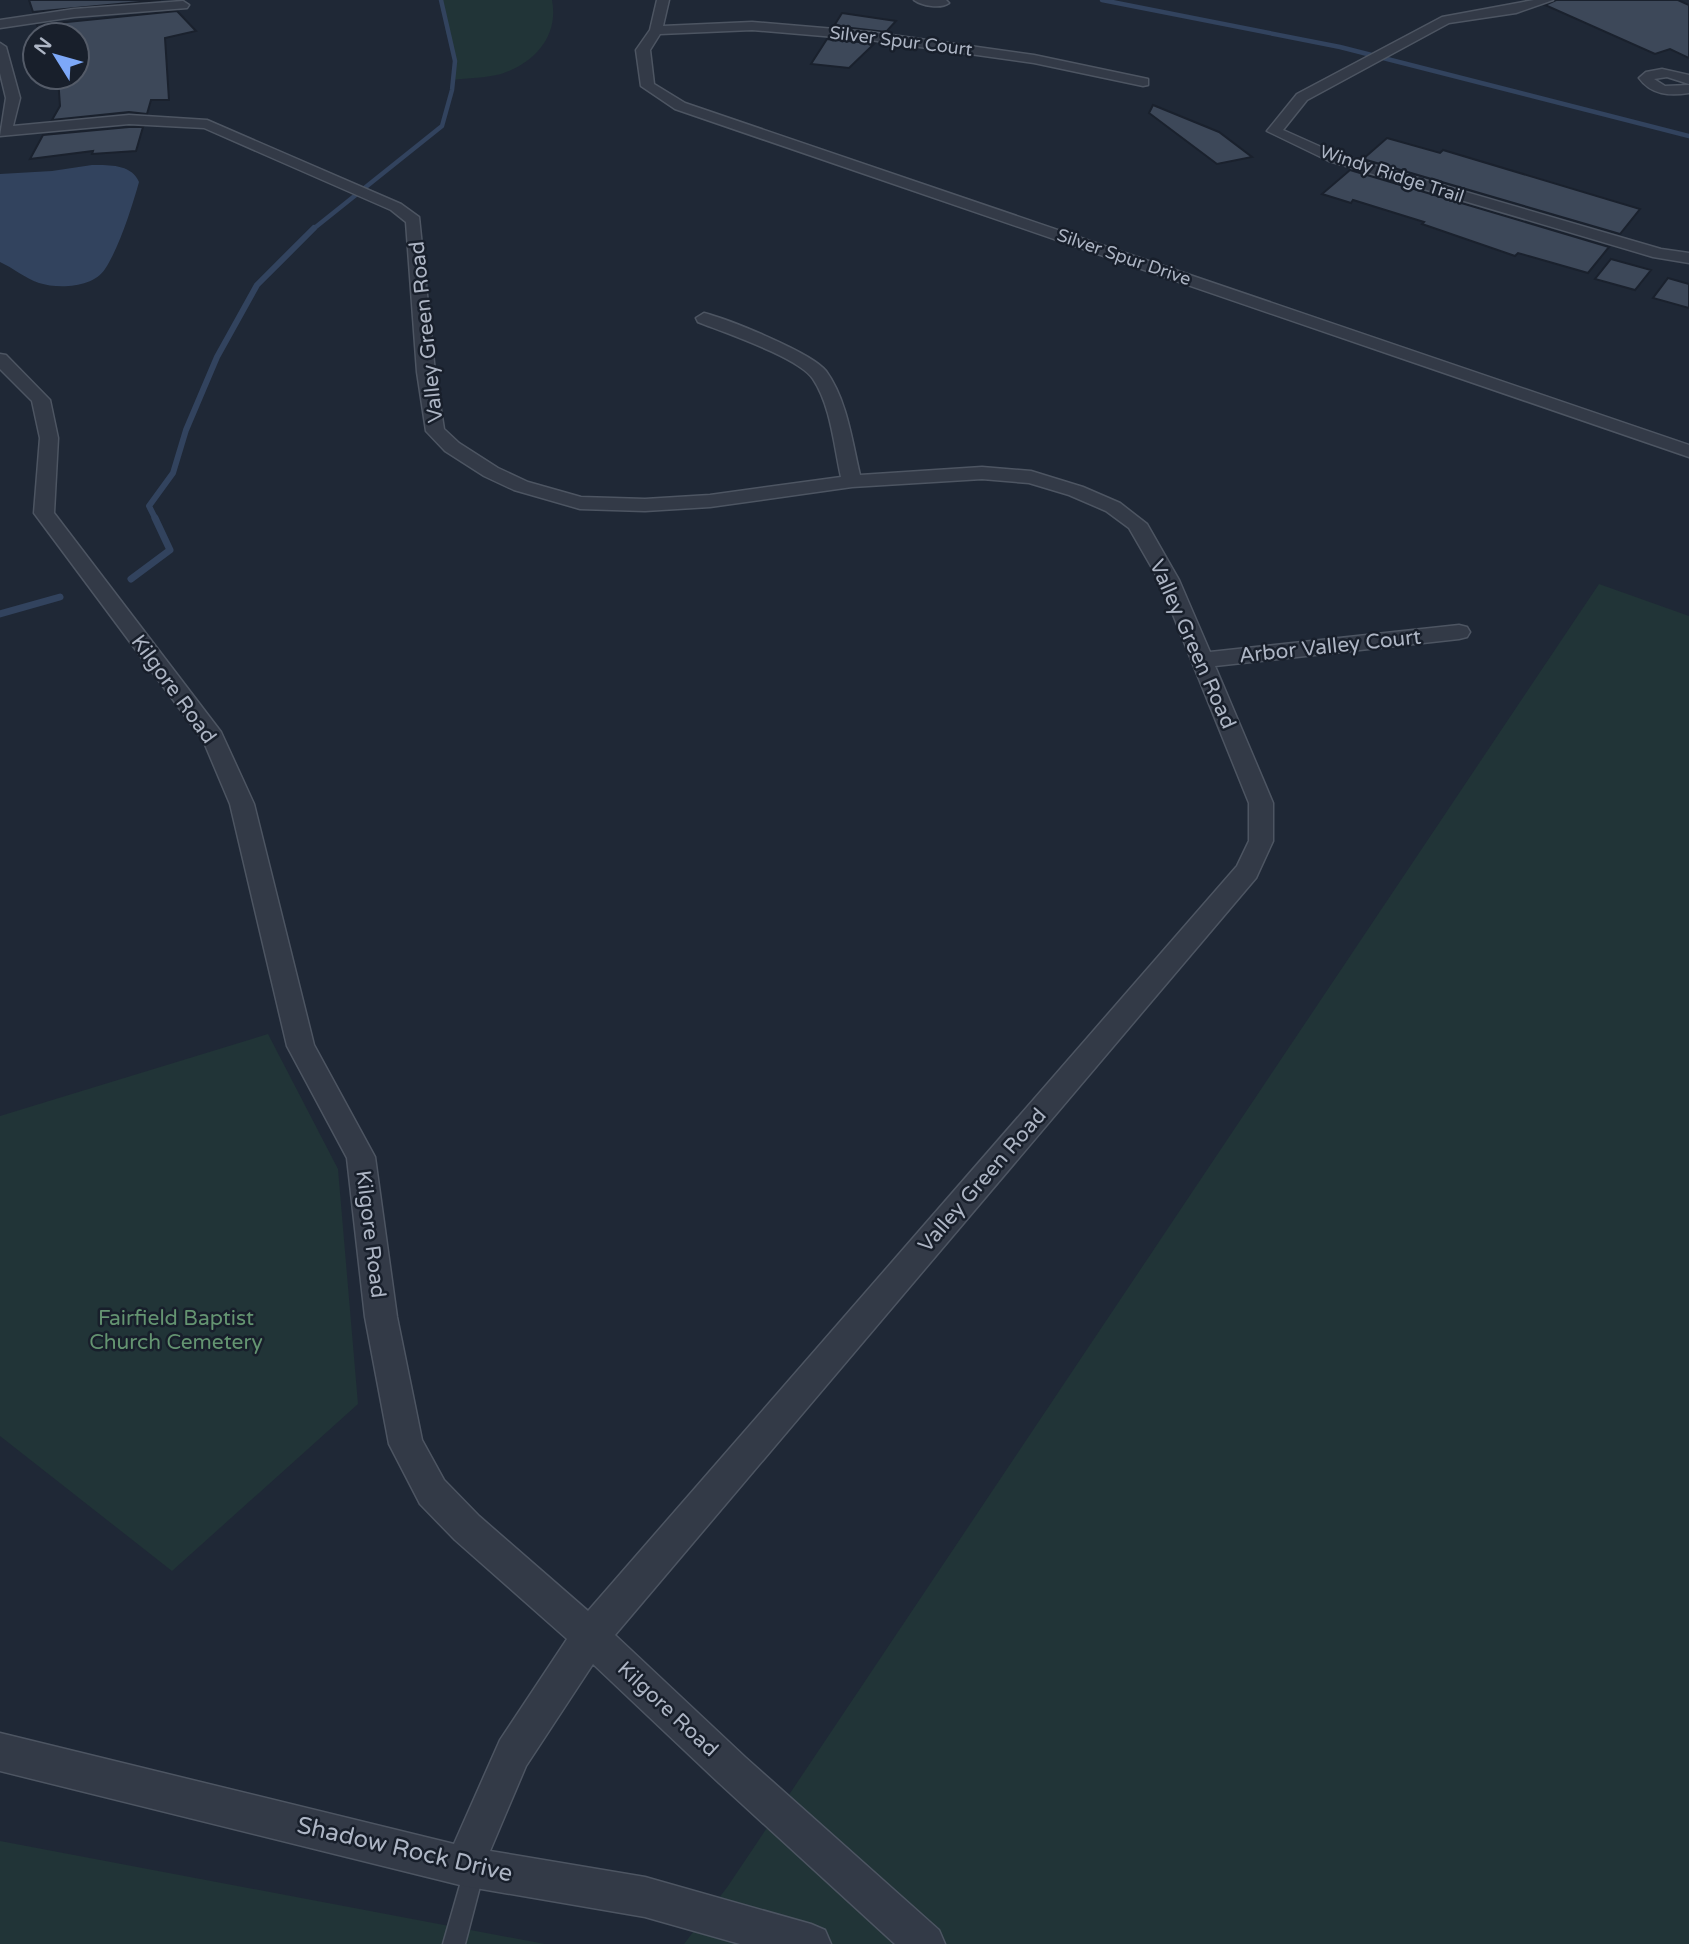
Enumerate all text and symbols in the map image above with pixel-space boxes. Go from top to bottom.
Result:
north arrow [21,21,91,91]
street label: Silver Spur Court [828,21,974,61]
text: N [30,34,57,59]
street label: Windy Ridge Trail [1317,140,1467,208]
street label: Silver Spur Drive [1054,224,1194,290]
street label: Valley Green Road [405,240,448,424]
street label: Valley Green Road [1144,556,1241,733]
street label: Arbor Valley Court [1238,624,1422,669]
street label: Kilgore Road [126,630,221,749]
street label: Valley Green Road [913,1103,1052,1257]
street label: Kilgore Road [350,1169,391,1299]
park label: Fairfield Baptist Church Cemetery [89,1306,263,1355]
street label: Kilgore Road [612,1656,723,1762]
street label: Shadow Rock Drive [294,1811,516,1888]

